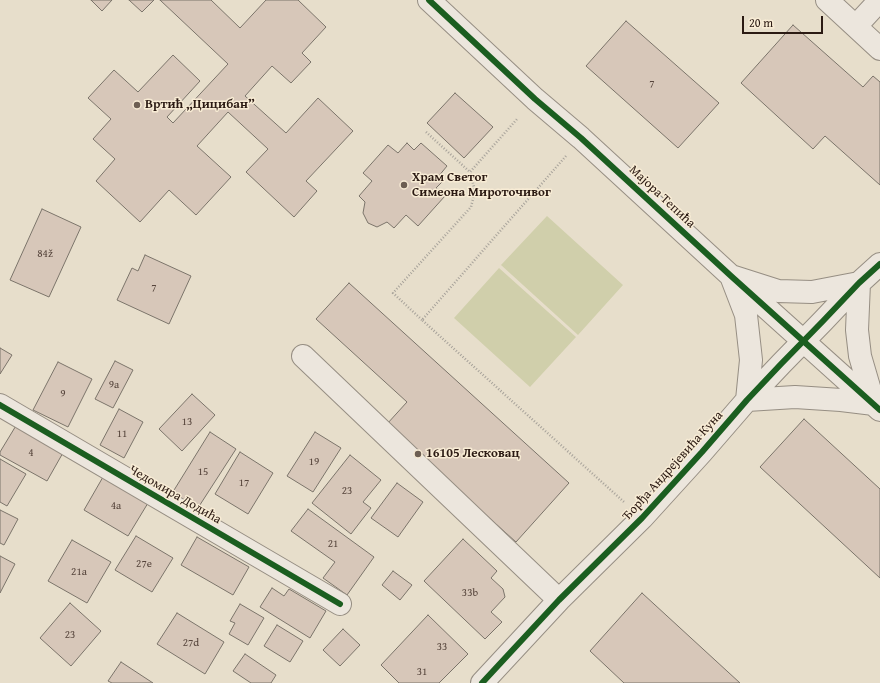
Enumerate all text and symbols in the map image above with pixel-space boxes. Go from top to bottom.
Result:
scale bar [744,8,825,34]
text: 20 m [749,14,773,31]
house number: 7 [649,77,655,91]
place label: Вртић „Цицибан” [145,97,255,113]
marker: Вртић „Цицибан” [132,100,142,110]
street label: Мајора Тепића [626,162,698,232]
place label: Храм Светог Симеона Мироточивог [412,170,551,201]
marker: Храм Светог Симеона Мироточивог [399,180,409,190]
house number: 84ž [37,247,53,261]
house number: 7 [151,281,157,295]
house number: 9a [109,378,119,392]
house number: 9 [60,387,66,401]
street label: Ђорђа Андрејевића Куна [620,408,726,524]
house number: 13 [182,415,192,429]
house number: 11 [117,427,127,441]
house number: 4 [28,446,34,460]
place label: 16105 Лесковац [426,446,520,462]
marker: 16105 Лесковац [413,449,423,459]
house number: 19 [309,455,319,469]
street label: Чедомира Додића [126,462,224,528]
house number: 15 [198,465,208,479]
house number: 17 [239,476,249,490]
house number: 23 [342,484,352,498]
house number: 4a [111,499,121,513]
house number: 21 [328,537,338,551]
house number: 27e [136,557,152,571]
house number: 21a [71,565,87,579]
house number: 33b [462,586,478,600]
house number: 23 [65,628,75,642]
house number: 27d [183,636,199,650]
house number: 33 [437,640,447,654]
house number: 31 [417,665,427,679]

